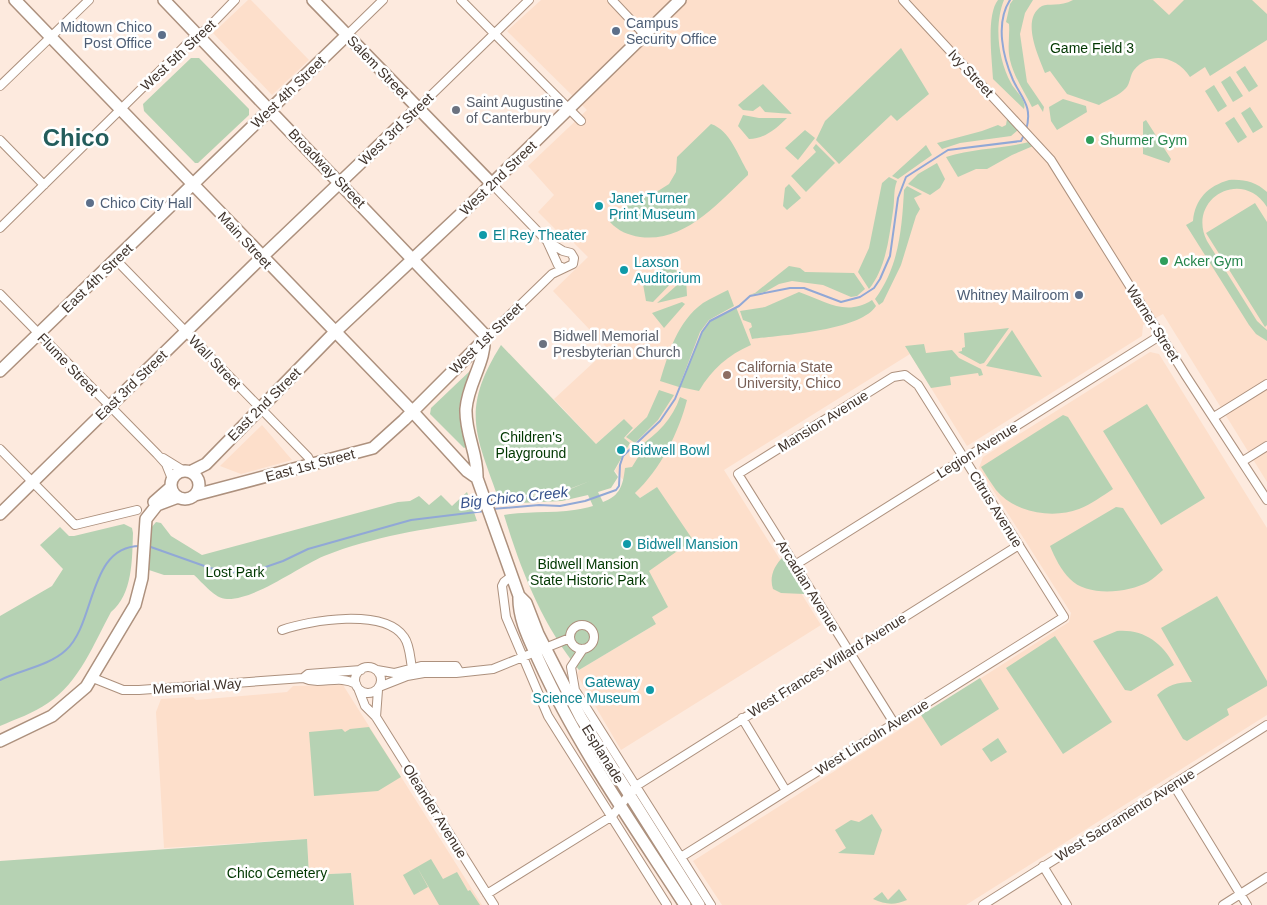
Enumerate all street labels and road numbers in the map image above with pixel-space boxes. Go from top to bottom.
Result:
street label: West 5th Street [137,16,219,94]
street label: Salem Street [344,32,412,102]
street label: Ivy Street [945,46,997,100]
street label: West 4th Street [248,53,328,131]
street label: West 3rd Street [356,89,437,168]
street label: Broadway Street [285,125,369,211]
street label: West 2nd Street [456,137,540,219]
street label: Main Street [215,208,275,272]
street label: East 4th Street [58,240,136,316]
street label: Warner Street [1123,282,1183,364]
street label: West 1st Street [446,299,526,377]
street label: Flume Street [34,330,102,398]
street label: Wall Street [186,332,244,392]
street label: East 3rd Street [92,347,170,423]
street label: East 2nd Street [224,364,304,444]
street label: Mansion Avenue [775,387,871,455]
street label: Legion Avenue [934,419,1021,481]
street label: East 1st Street [264,445,357,485]
street label: Citrus Avenue [966,468,1026,550]
street label: Arcadian Avenue [773,537,843,635]
street label: West Frances Willard Avenue [745,610,909,720]
street label: Memorial Way [152,675,242,697]
street label: West Lincoln Avenue [813,696,932,778]
street label: Esplanade [579,722,627,786]
street label: Oleander Avenue [400,761,470,861]
street label: West Sacramento Avenue [1052,765,1198,865]

